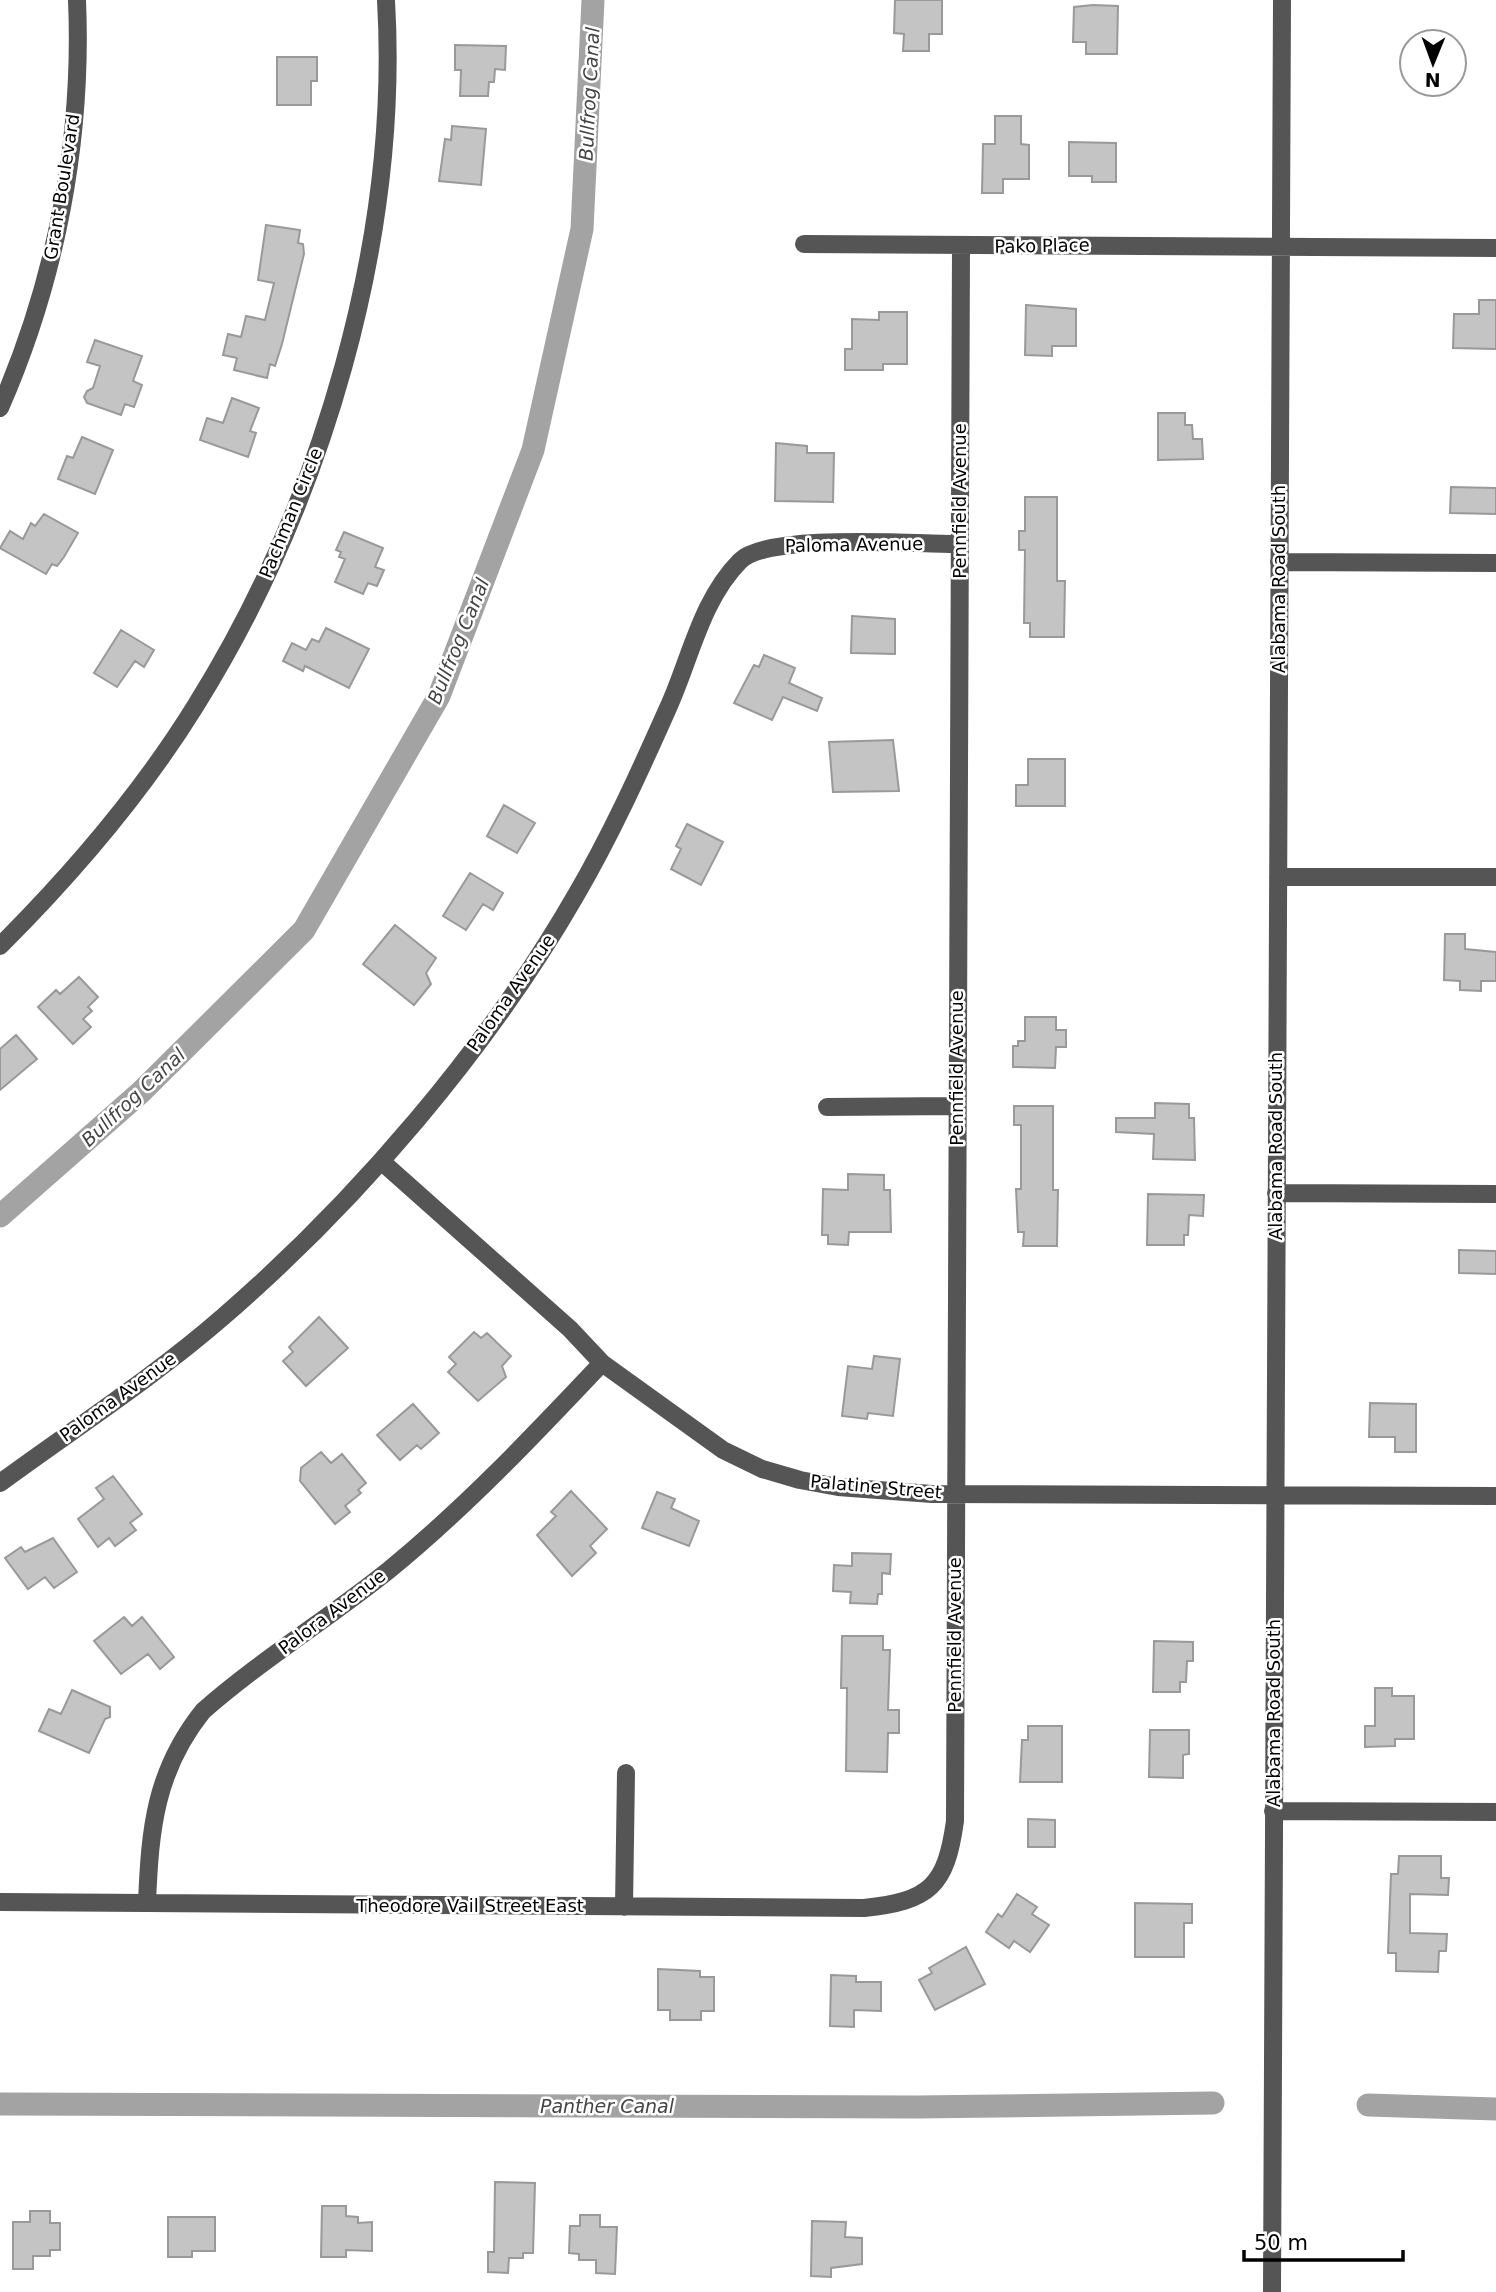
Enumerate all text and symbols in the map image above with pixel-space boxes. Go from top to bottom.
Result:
water label: Bullfrog Canal [575,26,604,161]
north arrow [1398,28,1468,98]
text: N [1425,69,1441,91]
street label: Grant Boulevard [40,112,83,261]
street label: Pako Place [994,234,1090,257]
street label: Pennfield Avenue [949,423,970,579]
street label: Pachman Circle [255,445,326,581]
street label: Alabama Road South [1268,485,1289,673]
street label: Paloma Avenue [785,533,923,556]
water label: Bullfrog Canal [423,574,494,707]
street label: Paloma Avenue [462,930,559,1055]
street label: Pennfield Avenue [946,990,967,1146]
water label: Bullfrog Canal [77,1043,190,1151]
street label: Alabama Road South [1265,1052,1286,1240]
street label: Paloma Avenue [56,1347,180,1446]
street label: Palatine Street [809,1470,943,1503]
street label: Pennfield Avenue [944,1557,965,1713]
street label: Palora Avenue [274,1565,389,1659]
street label: Alabama Road South [1263,1619,1284,1807]
street label: Theodore Vail Street East [355,1895,584,1916]
water label: Panther Canal [540,2095,675,2117]
scale bar [1244,2218,1403,2262]
text: 50 m [1254,2231,1308,2255]

